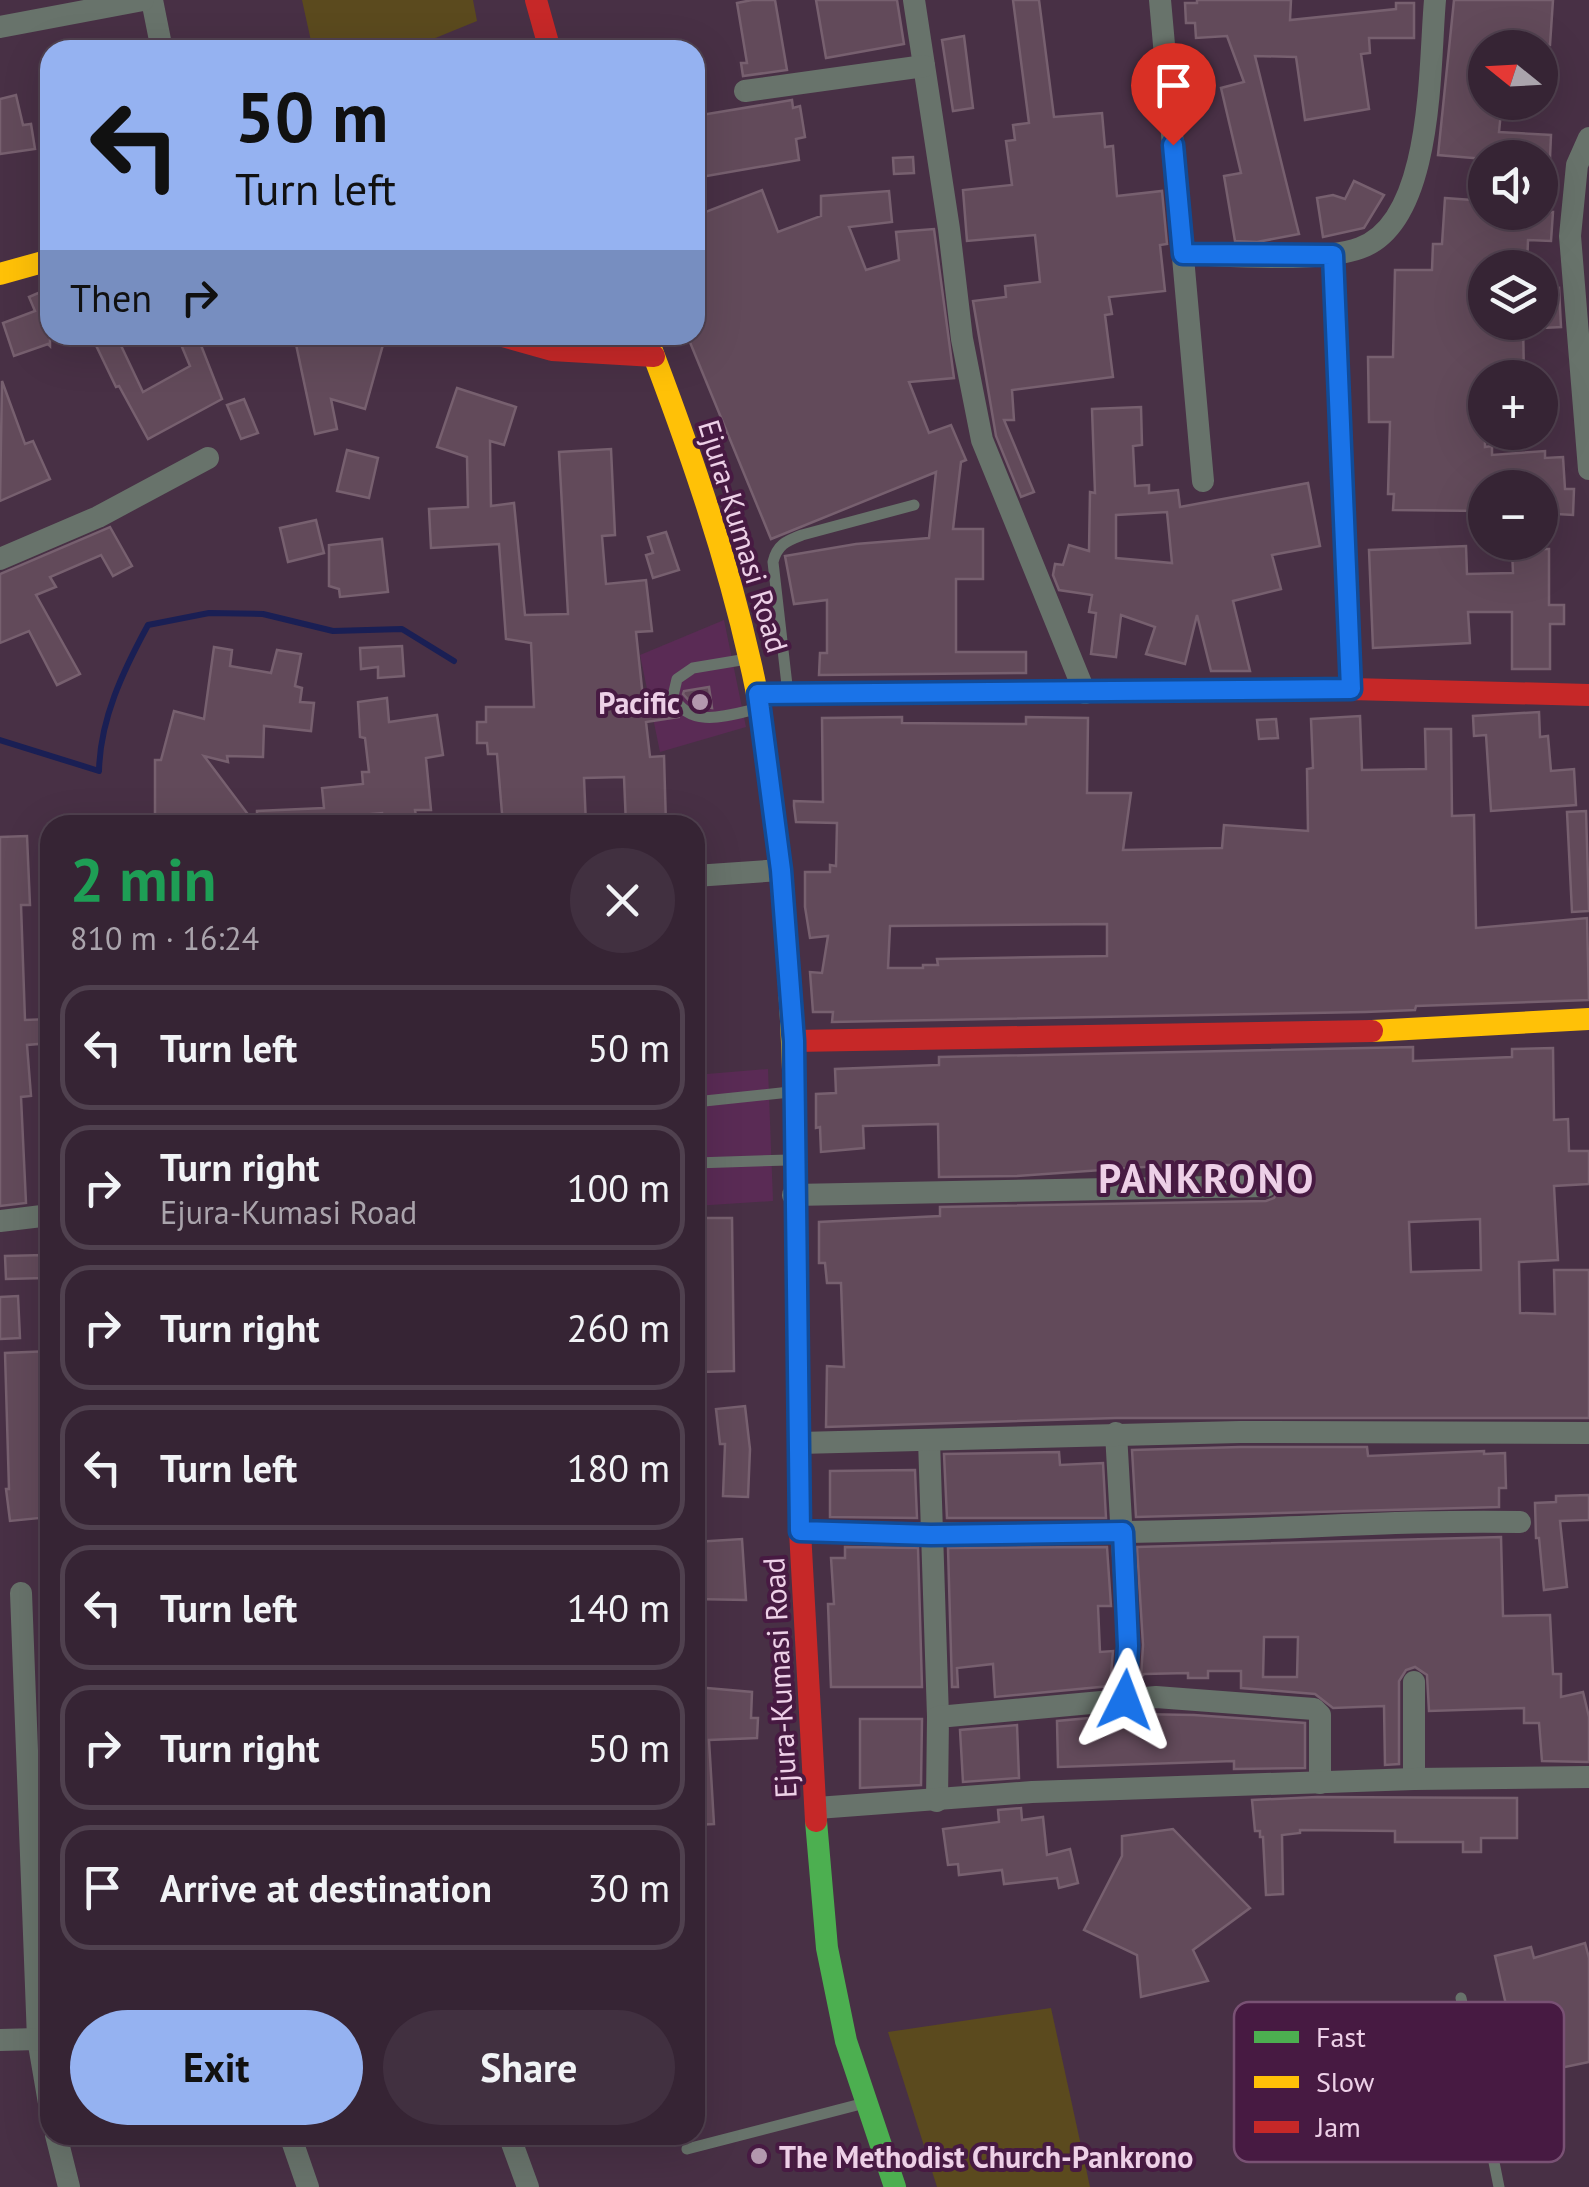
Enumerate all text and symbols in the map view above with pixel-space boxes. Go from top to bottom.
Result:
north arrow [1468,30,1558,120]
map controls [1468,30,1558,560]
pin [1131,43,1216,146]
icon: arrive [1146,58,1201,113]
text: 50 m [235,71,388,161]
icon: left [70,80,200,210]
button: sound [1468,140,1558,230]
text: Turn left [235,159,396,217]
button: layers [1468,250,1558,340]
icon: right [172,270,227,325]
text: Then [70,273,152,322]
button: + [1468,360,1558,450]
street label: Ejura-Kumasi Road [690,415,798,657]
button: − [1468,470,1558,560]
place label: Pacific [598,683,680,722]
marker: Pacific [689,691,711,713]
text: 2 min [70,840,216,918]
button: close [570,848,675,953]
text: 810 m · 16:24 [70,917,259,959]
icon: left [75,1020,130,1075]
text: Turn left [160,1023,297,1072]
text: 50 m [588,1023,670,1072]
text: Turn right [160,1142,320,1191]
district label: PANKRONO [1098,1152,1316,1204]
icon: right [75,1160,130,1215]
text: 100 m [567,1163,670,1212]
text: Ejura-Kumasi Road [160,1191,417,1233]
icon: right [75,1300,130,1355]
text: Turn right [160,1303,320,1352]
text: 260 m [567,1303,670,1352]
icon: left [75,1440,130,1495]
text: Turn left [160,1443,297,1492]
text: 180 m [567,1443,670,1492]
street label: Ejura-Kumasi Road [753,1557,805,1799]
icon: left [75,1580,130,1635]
text: Turn left [160,1583,297,1632]
text: 140 m [567,1583,670,1632]
position arrow [1073,1648,1177,1752]
icon: right [75,1720,130,1775]
text: Turn right [160,1723,320,1772]
text: 50 m [588,1723,670,1772]
icon: arrive [75,1860,130,1915]
text: Arrive at destination [160,1863,492,1912]
text: 30 m [588,1863,670,1912]
legend [1234,2002,1564,2162]
button: Exit [70,2010,363,2125]
button: Share [383,2010,675,2125]
text: Fast [1316,2018,1366,2055]
text: Slow [1316,2063,1375,2100]
text: Jam [1315,2108,1361,2145]
place label: The Methodist Church-Pankrono [779,2137,1193,2176]
marker: The Methodist Church-Pankrono [748,2145,770,2167]

